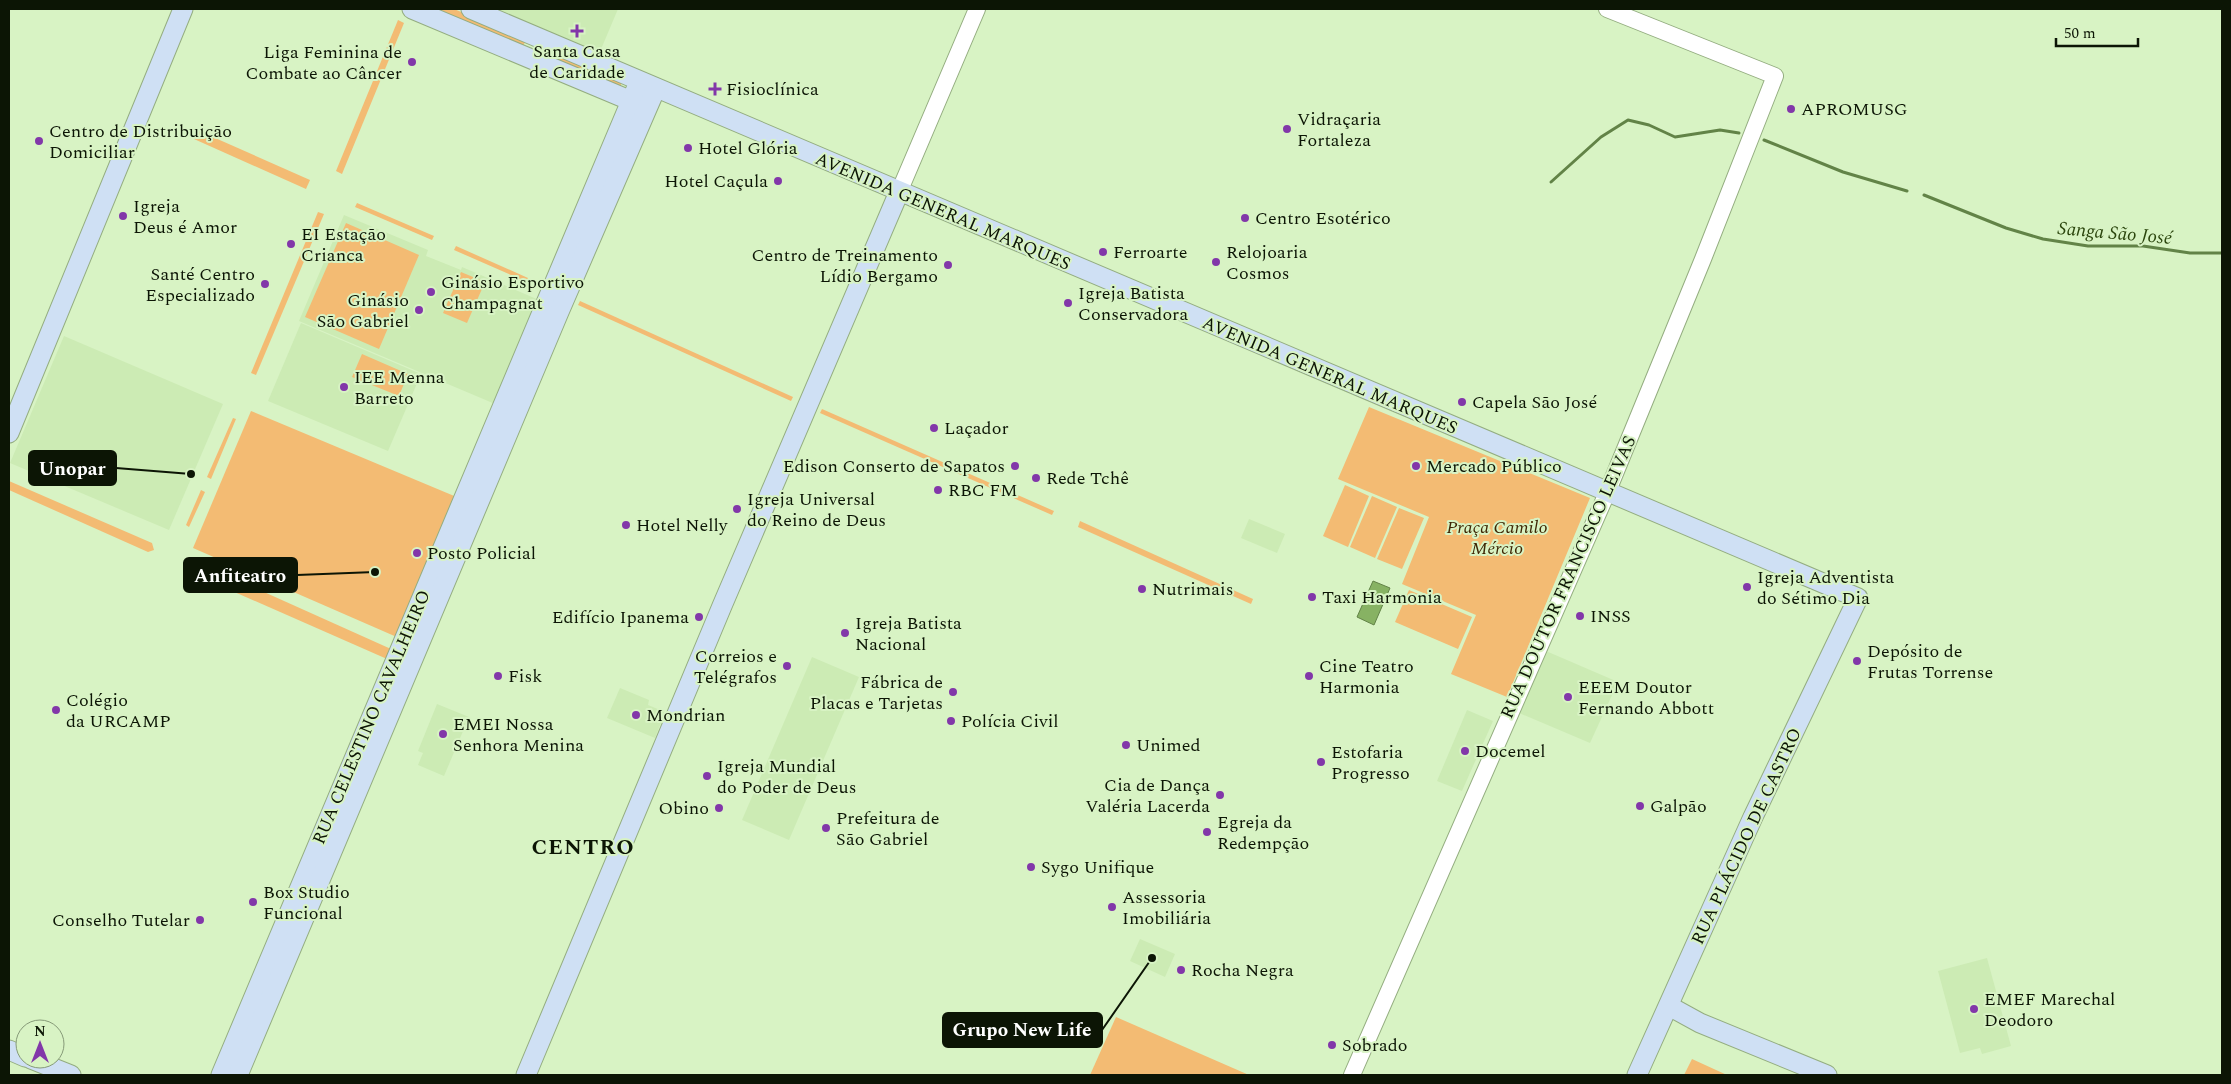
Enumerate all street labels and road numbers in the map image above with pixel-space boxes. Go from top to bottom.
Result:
street label: AVENIDA GENERAL MARQUES [811,145,1075,278]
street label: AVENIDA GENERAL MARQUES [1198,309,1462,442]
street label: RUA DOUTOR FRANCISCO LEIVAS [1494,432,1643,723]
street label: RUA CELESTINO CAVALHEIRO [305,586,437,849]
street label: RUA PLÁCIDO DE CASTRO [1684,723,1809,949]

